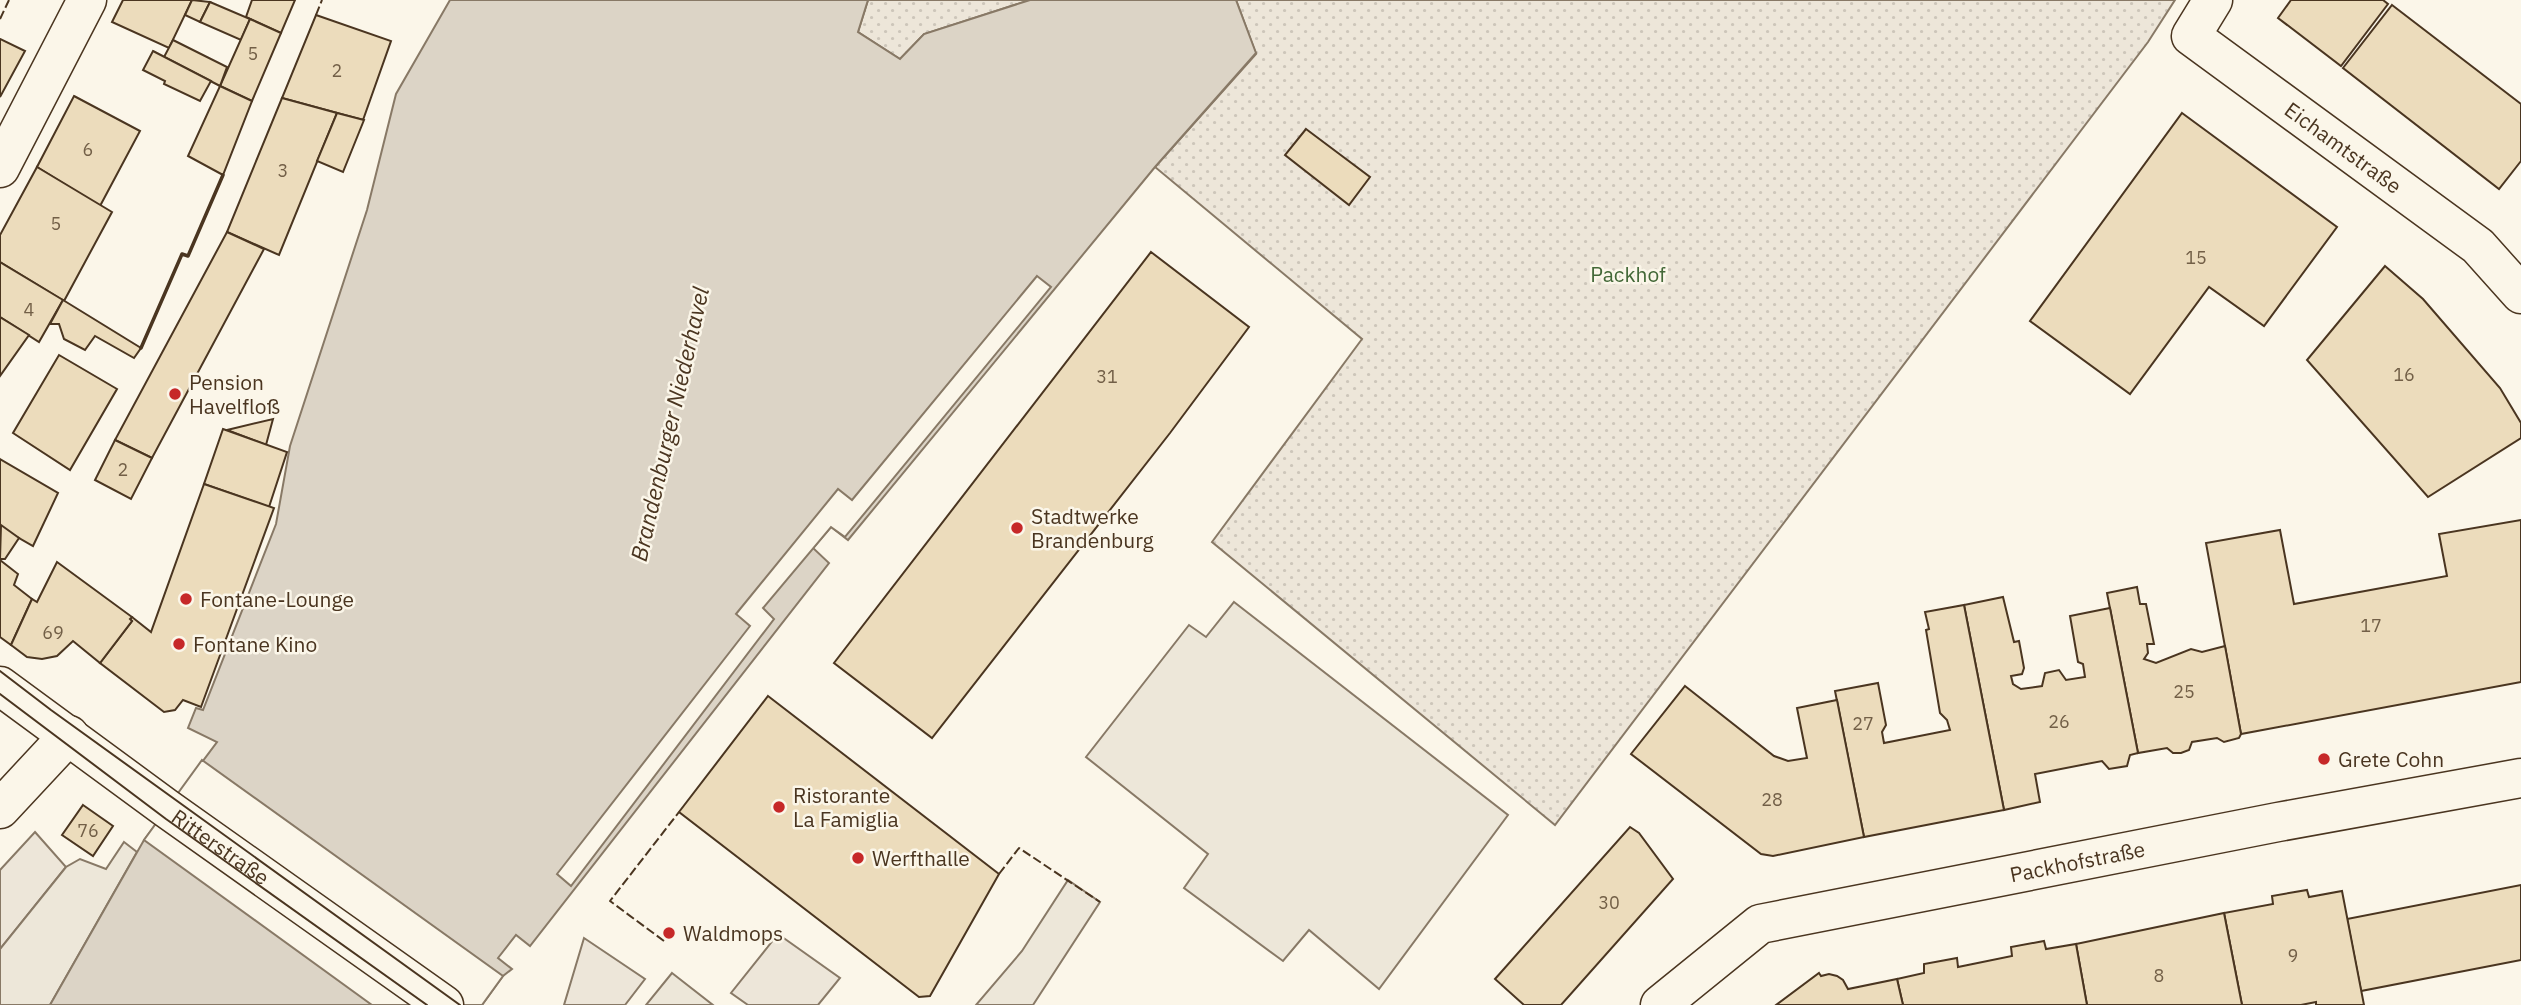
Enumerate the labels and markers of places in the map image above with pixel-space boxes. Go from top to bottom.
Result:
place label: Pension Havelfloß [189,368,280,420]
marker: Pension Havelfloß [167,386,183,402]
place label: Stadtwerke Brandenburg [1031,502,1154,554]
marker: Stadtwerke Brandenburg [1009,520,1025,536]
place label: Fontane-Lounge [200,585,354,613]
marker: Fontane-Lounge [178,591,194,607]
place label: Fontane Kino [193,630,317,658]
marker: Fontane Kino [171,636,187,652]
place label: Grete Cohn [2338,745,2444,773]
marker: Grete Cohn [2316,751,2332,767]
place label: Ristorante La Famiglia [793,781,899,833]
marker: Ristorante La Famiglia [771,799,787,815]
place label: Werfthalle [872,844,970,872]
marker: Werfthalle [850,850,866,866]
place label: Waldmops [683,919,783,947]
marker: Waldmops [661,925,677,941]

